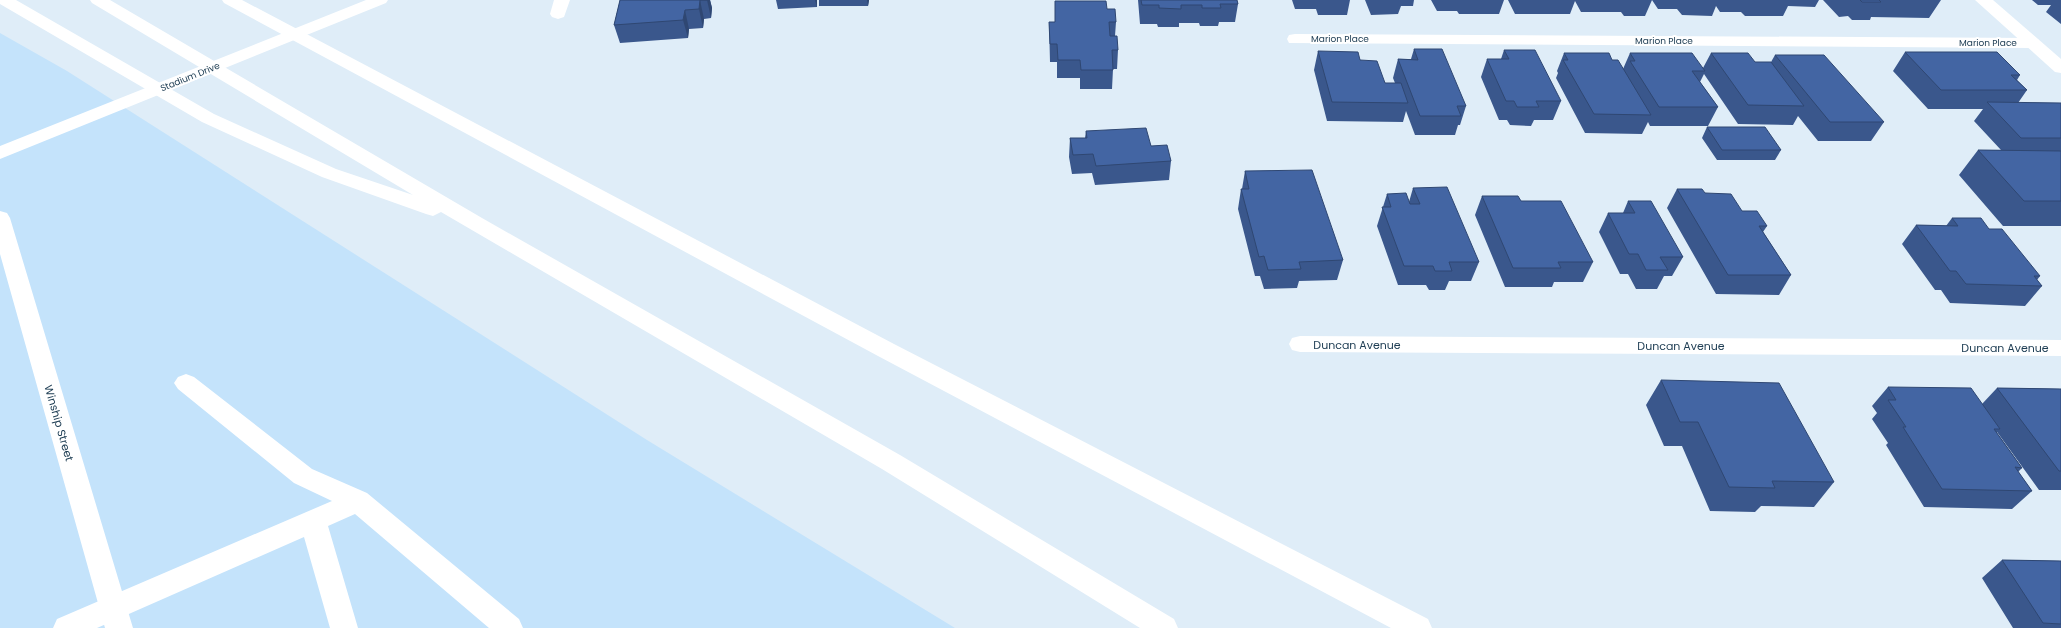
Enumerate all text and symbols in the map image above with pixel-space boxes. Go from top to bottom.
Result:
street label: Marion Place [1311,33,1369,45]
street label: Marion Place [1635,35,1693,47]
street label: Marion Place [1959,37,2017,49]
street label: Stadium Drive [159,59,222,94]
street label: Duncan Avenue [1313,337,1401,353]
street label: Duncan Avenue [1637,338,1725,354]
street label: Duncan Avenue [1961,340,2049,356]
street label: Winship Street [40,383,78,463]

